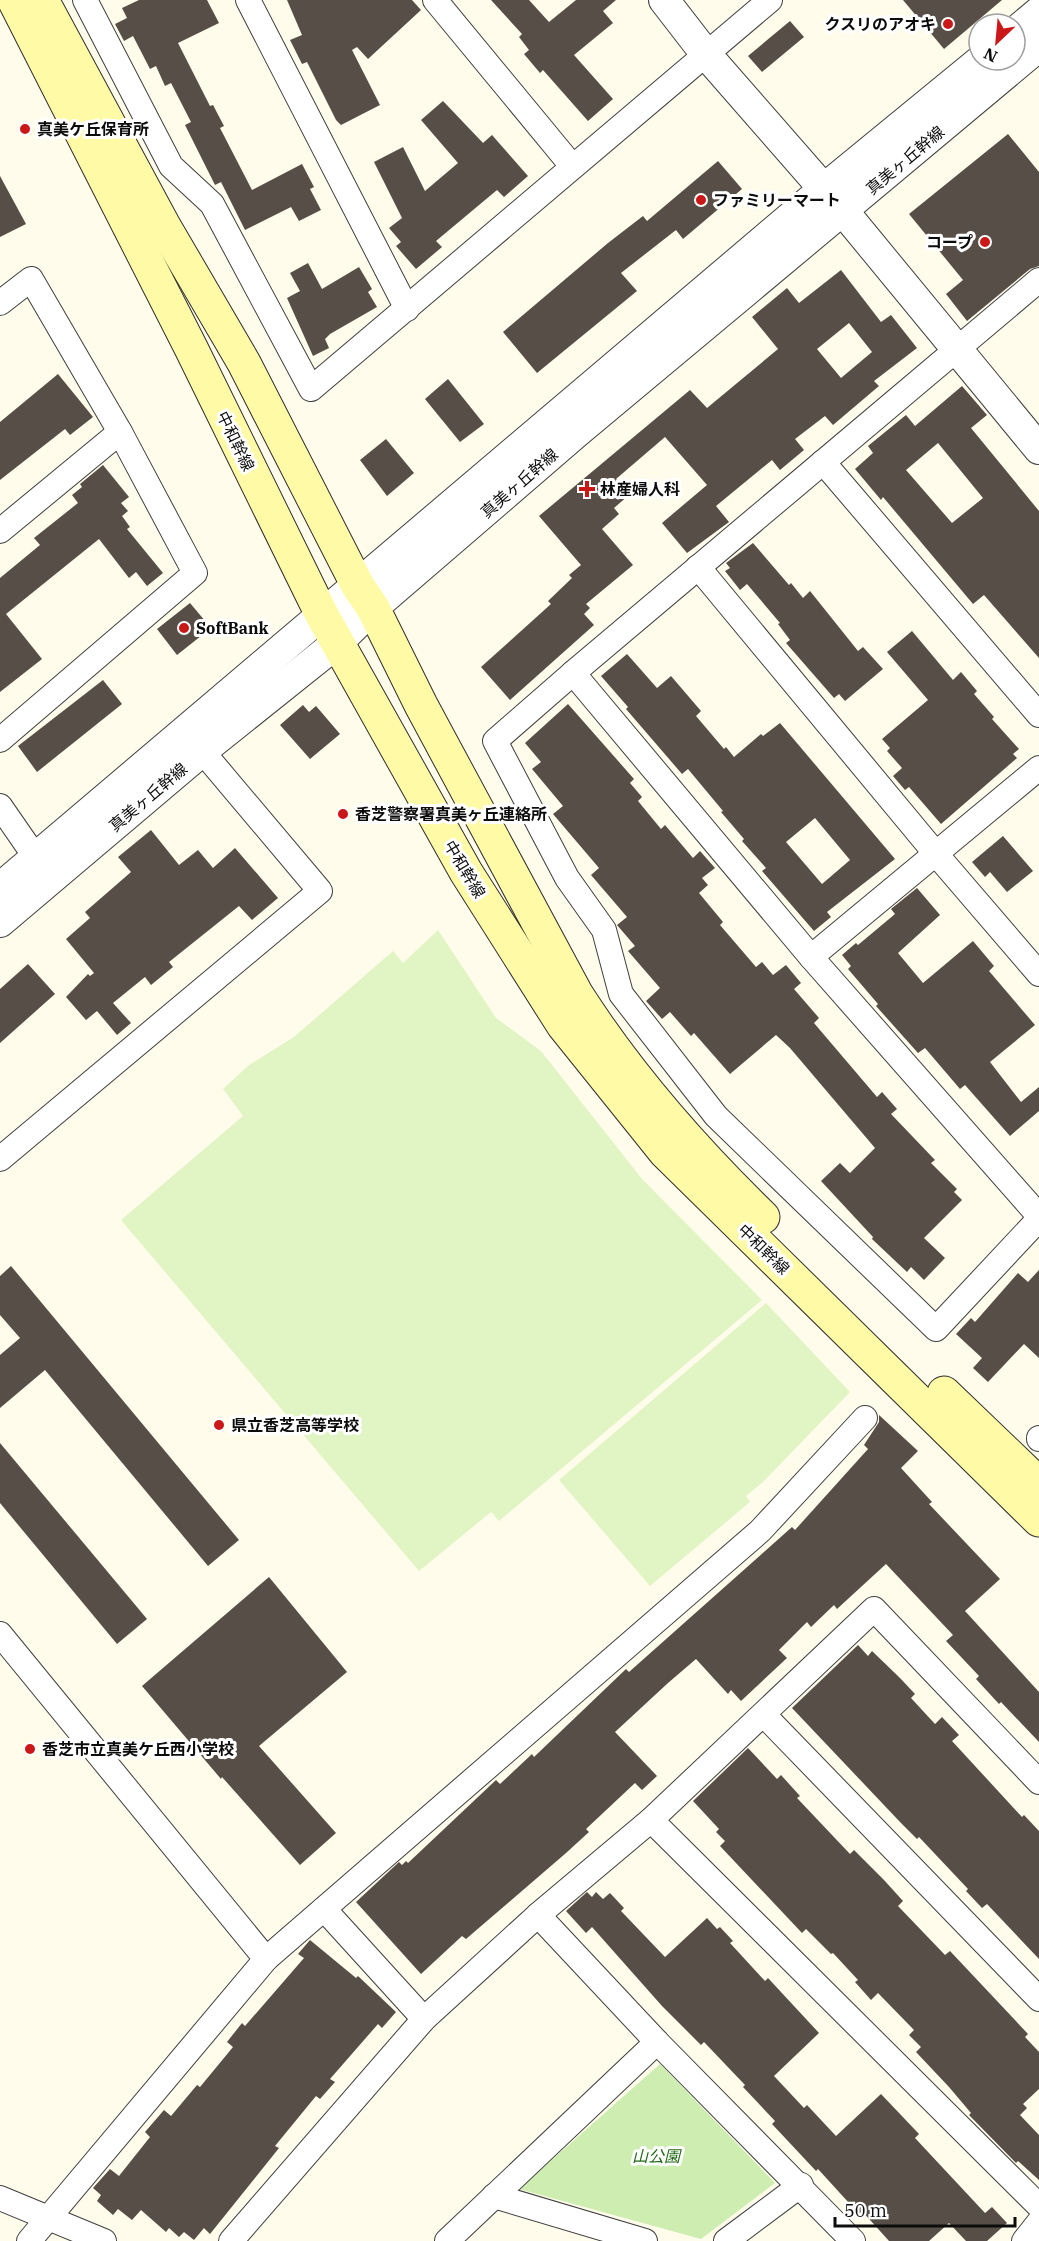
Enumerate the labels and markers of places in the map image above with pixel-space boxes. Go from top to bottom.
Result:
place label: クスリのアオキ [824,14,936,34]
marker: クスリのアオキ [941,17,955,31]
place label: 真美ケ丘保育所 [37,119,149,139]
marker: 真美ケ丘保育所 [18,122,32,136]
place label: ファミリーマート [713,190,841,210]
marker: ファミリーマート [694,193,708,207]
place label: コープ [926,232,973,252]
marker: コープ [978,235,992,249]
place label: 林産婦人科 [600,479,680,499]
marker: 林産婦人科 [578,480,596,498]
place label: SoftBank [196,618,268,638]
marker: SoftBank [177,621,191,635]
place label: 香芝警察署真美ヶ丘連絡所 [355,804,547,824]
marker: 香芝警察署真美ヶ丘連絡所 [336,807,350,821]
place label: 県立香芝高等学校 [231,1415,359,1435]
marker: 県立香芝高等学校 [212,1418,226,1432]
place label: 香芝市立真美ケ丘西小学校 [42,1739,234,1759]
marker: 香芝市立真美ケ丘西小学校 [23,1742,37,1756]

